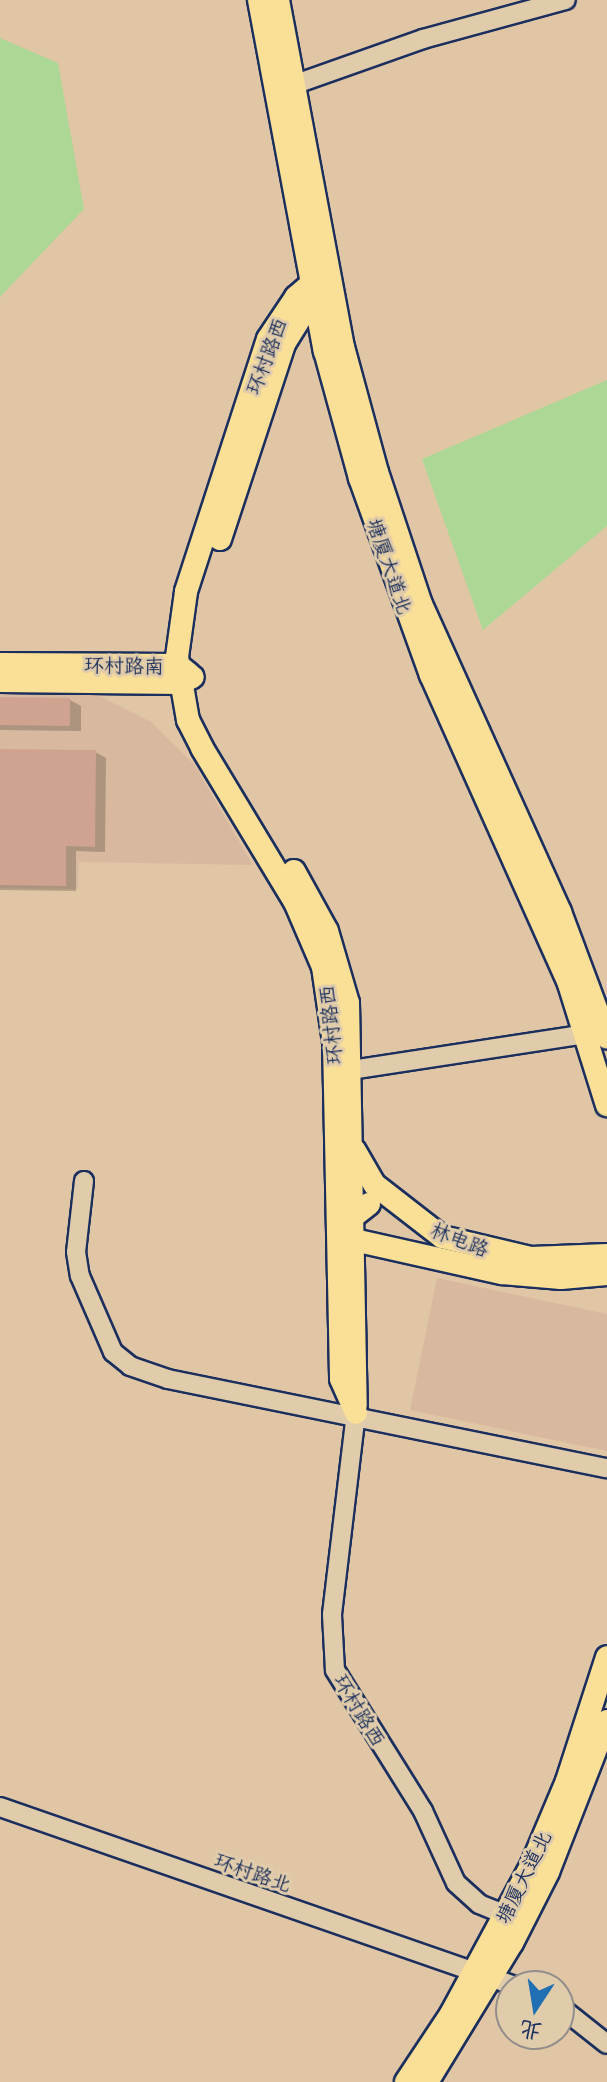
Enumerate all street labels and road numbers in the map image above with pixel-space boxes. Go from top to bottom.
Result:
street label: 环村路西 [240,314,292,398]
street label: 塘厦大道北 [362,515,418,617]
street label: 环村路南 [84,652,164,678]
street label: 环村路西 [314,984,346,1066]
street label: 林电路 [428,1217,492,1261]
street label: 环村路西 [329,1670,391,1750]
street label: 塘厦大道北 [490,1827,556,1927]
street label: 环村路北 [211,1848,295,1896]

